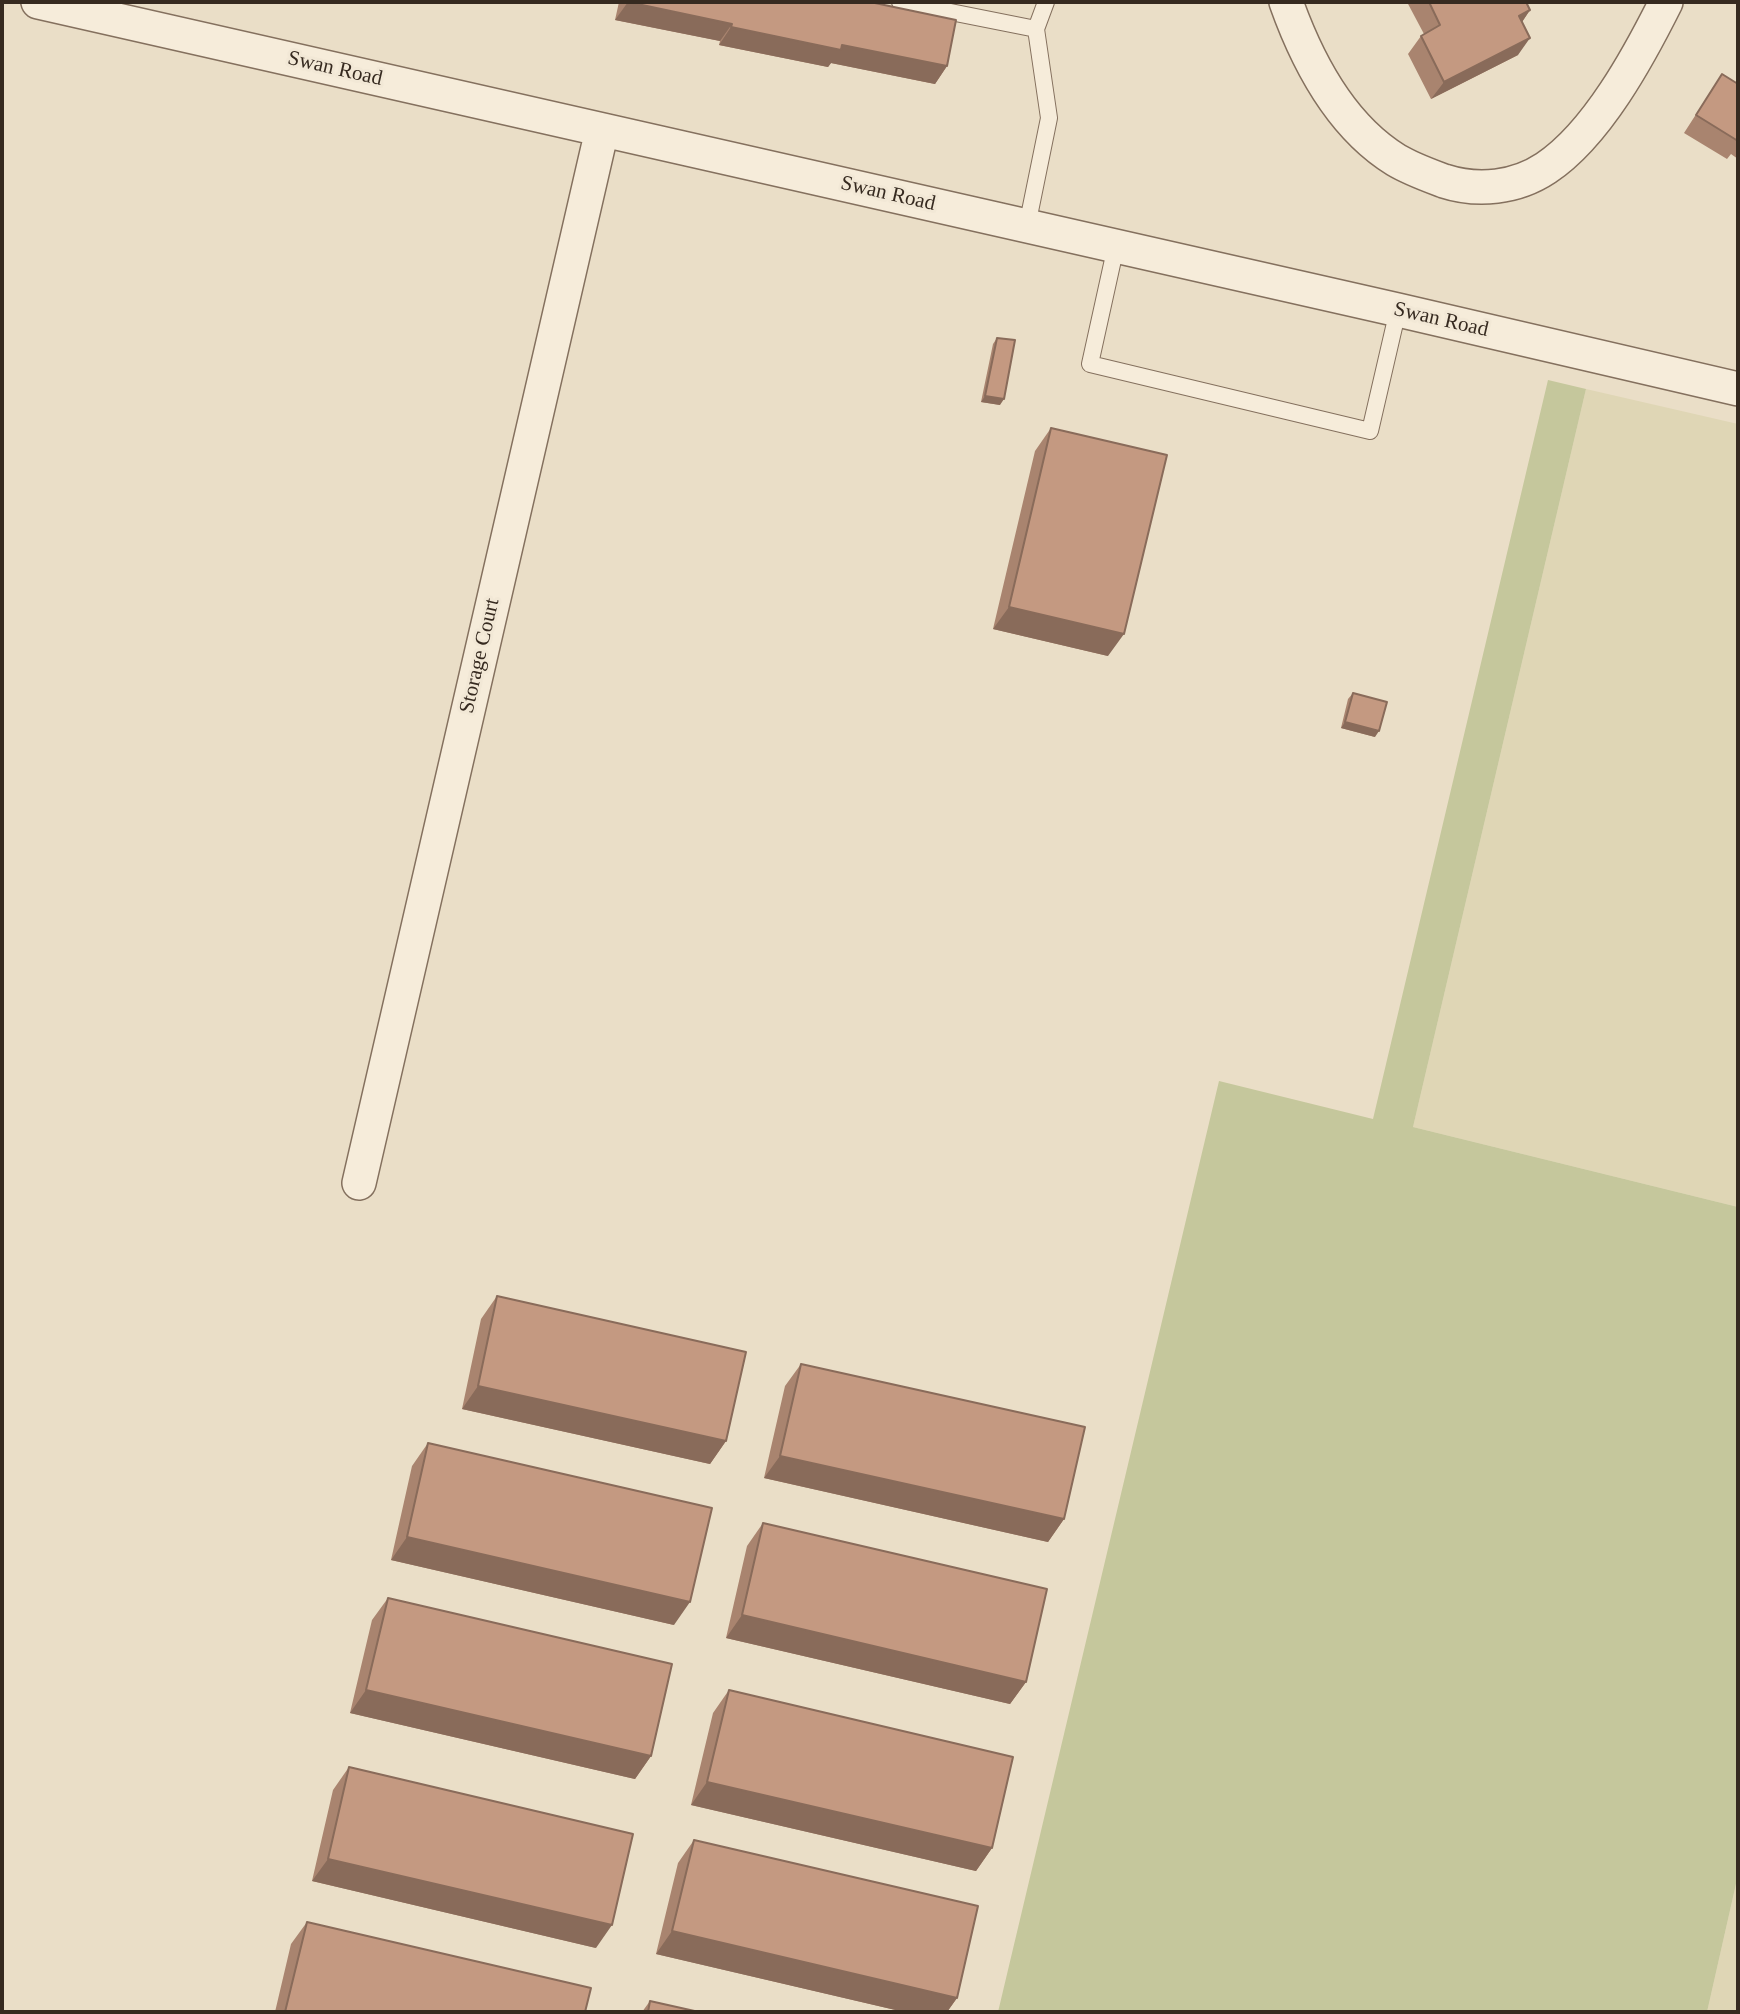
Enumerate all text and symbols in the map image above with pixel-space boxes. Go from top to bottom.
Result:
street label: Swan Road [285,46,385,92]
street label: Swan Road [838,171,938,217]
street label: Swan Road [1391,297,1491,343]
street label: Storage Court [455,596,505,716]

